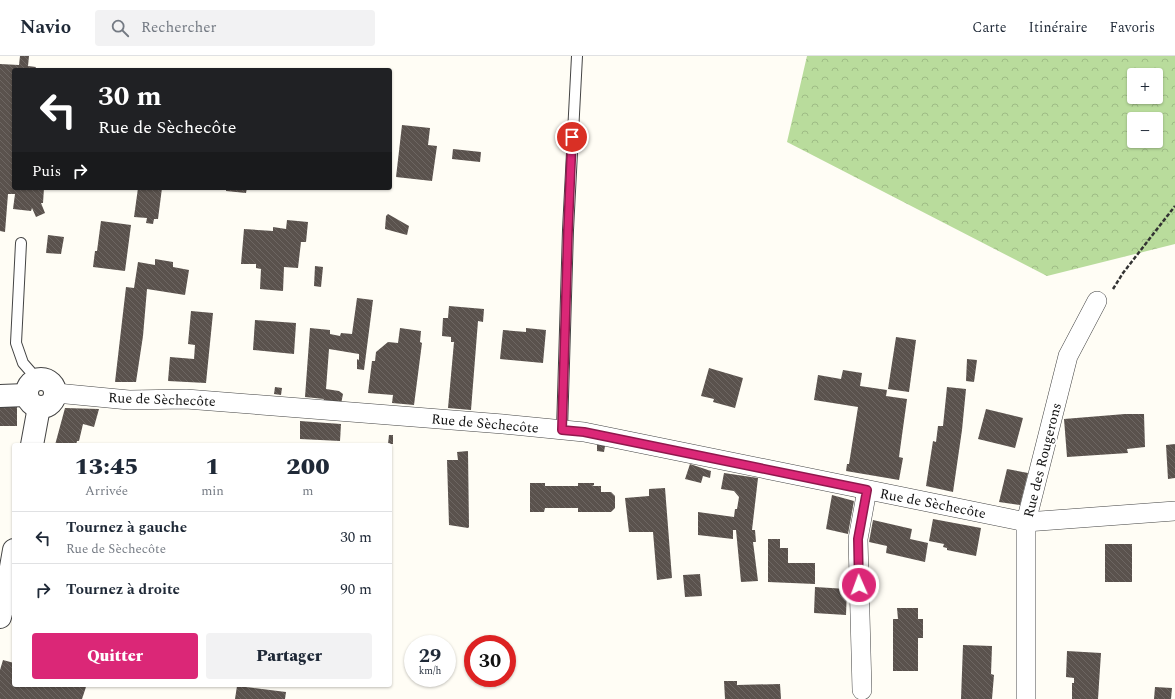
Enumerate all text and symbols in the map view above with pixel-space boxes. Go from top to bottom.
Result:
search box [95,10,375,46]
text: Navio [20,13,71,42]
text: Rechercher [141,16,217,39]
icon: search [109,17,131,39]
text: Carte [972,17,1007,38]
text: Itinéraire [1029,17,1088,38]
text: Favoris [1110,17,1155,38]
map controls [1127,68,1163,148]
button: + [1127,68,1163,104]
text: 30 m [98,75,162,118]
icon: left [32,84,84,136]
button: − [1127,112,1163,148]
text: Rue de Sèchecôte [98,114,236,141]
pin [555,120,589,154]
icon: arrive [561,126,583,148]
text: Puis [32,160,61,183]
icon: right [69,160,91,182]
street label: Rue de Sèchecôte [108,387,216,412]
street label: Rue des Rougerons [1018,400,1067,520]
street label: Rue de Sèchecôte [430,408,540,439]
text: 13:45 [74,449,139,485]
text: 1 [205,449,220,485]
text: 200 [286,449,330,485]
text: Arrivée [85,481,128,501]
text: min [201,481,224,501]
text: m [302,481,314,501]
street label: Rue de Sèchecôte [878,483,988,524]
text: Tournez à gauche [66,516,187,539]
text: 30 m [340,526,372,549]
icon: left [32,527,54,549]
text: Rue de Sèchecôte [66,539,166,559]
position arrow [838,564,880,606]
text: Tournez à droite [66,578,180,601]
text: 90 m [340,578,372,601]
icon: right [32,579,54,601]
button: Quitter [32,633,198,679]
button: Partager [206,633,372,679]
speed limit sign: 30 [464,635,516,687]
text: 29 [419,641,441,671]
text: km/h [419,663,441,679]

